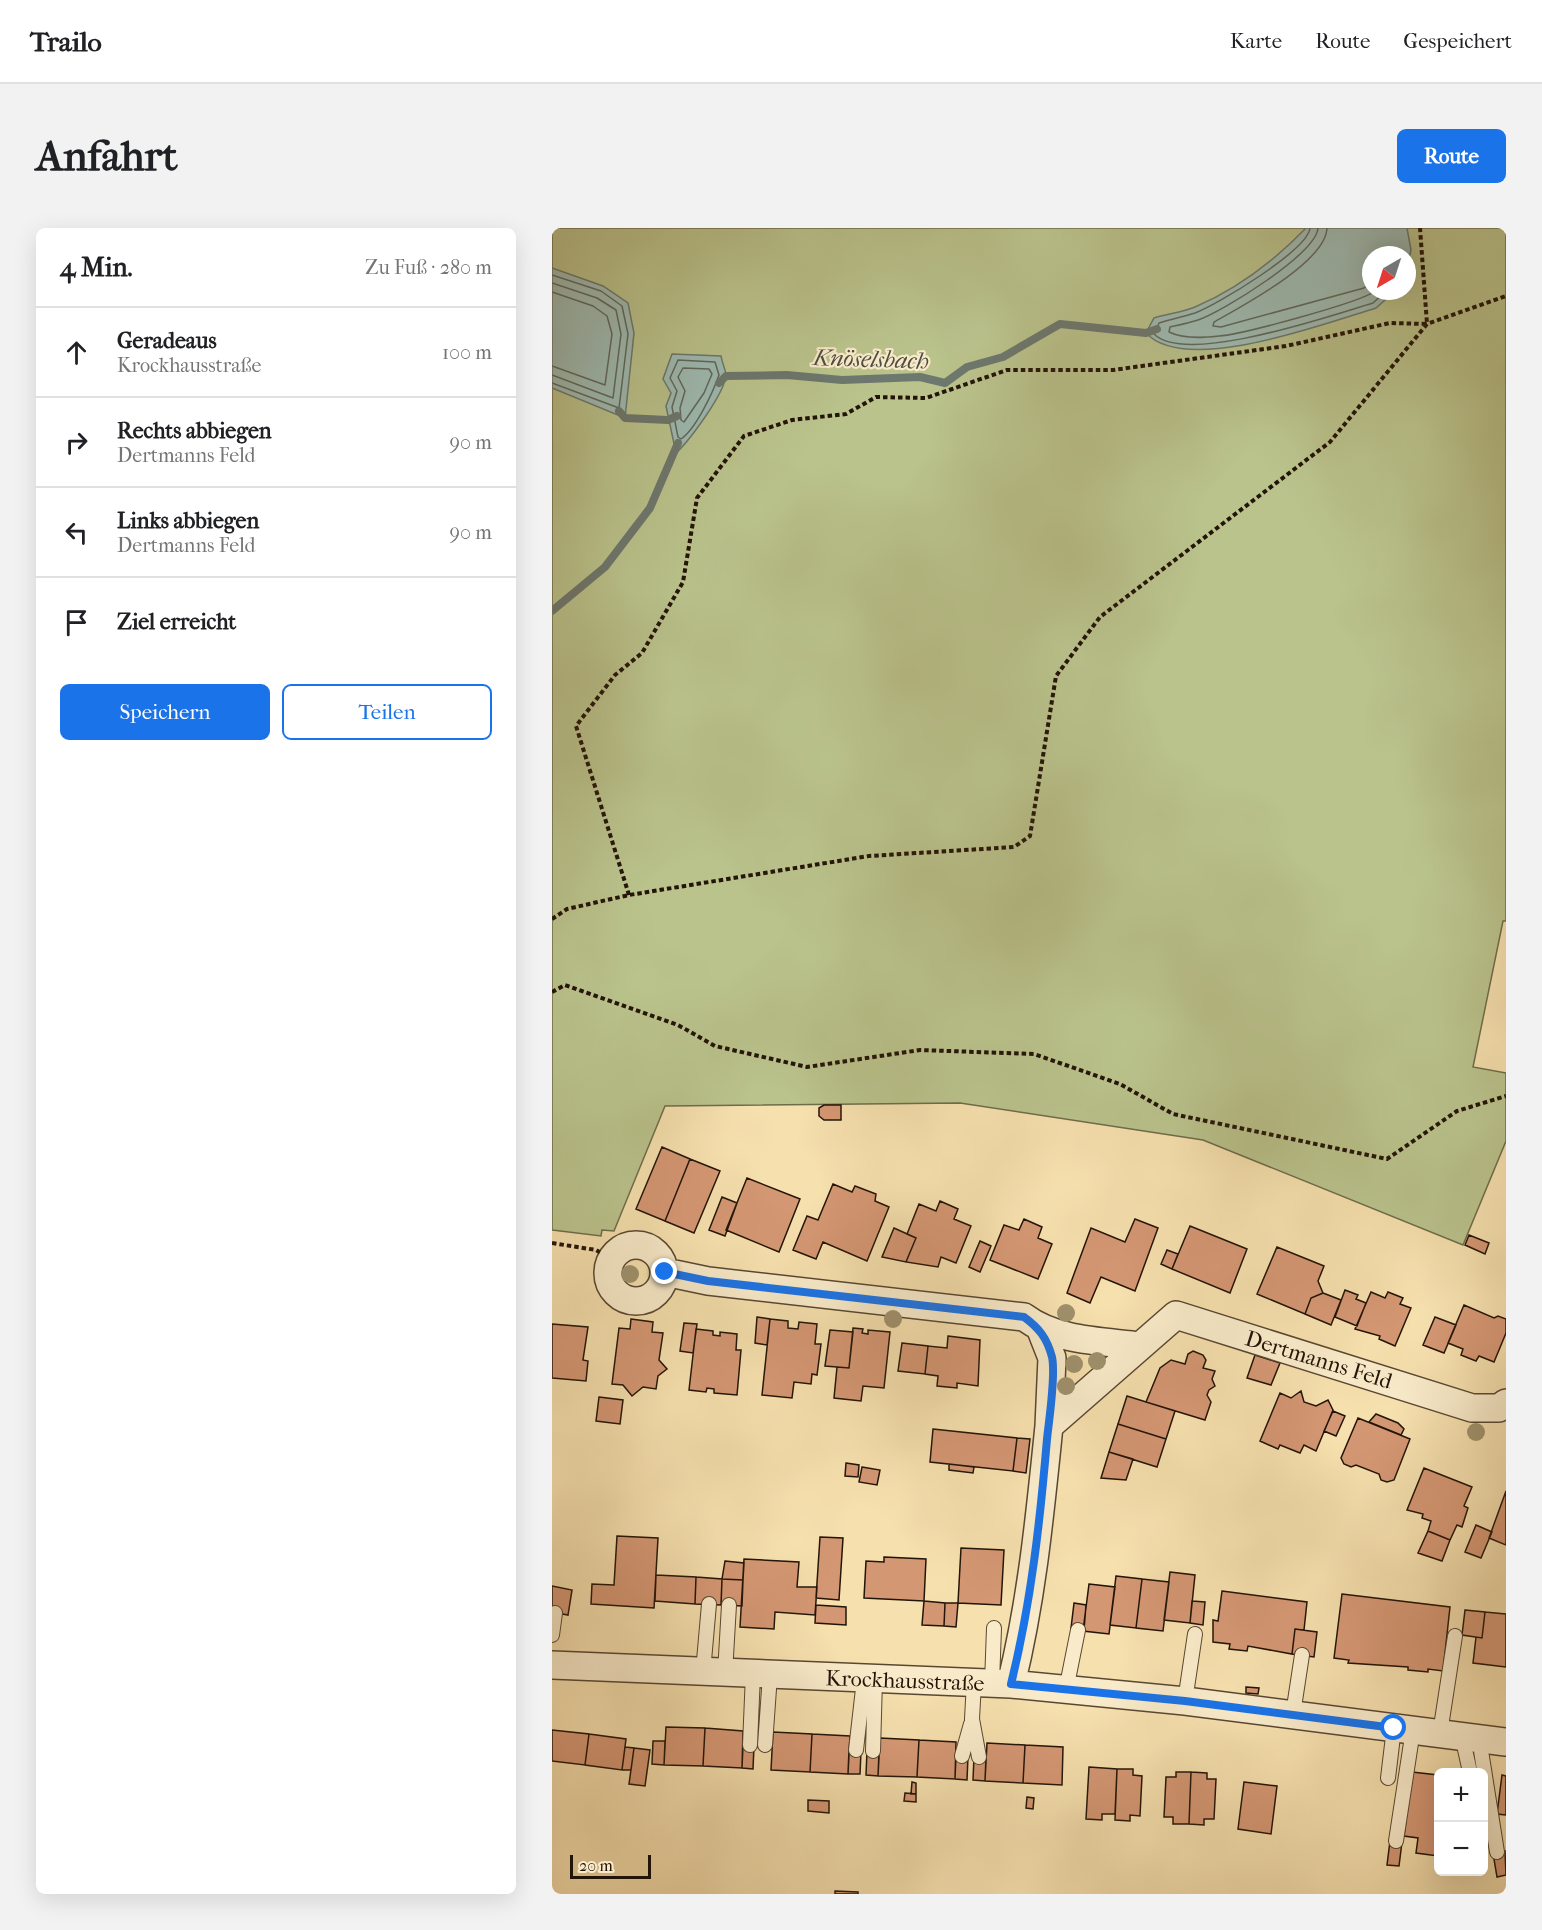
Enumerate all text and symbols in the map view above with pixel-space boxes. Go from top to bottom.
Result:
text: Trailo [30,25,102,58]
text: Karte [1230,29,1282,53]
text: Route [1315,29,1370,53]
text: Gespeichert [1403,29,1512,53]
button: Route [1397,129,1506,183]
text: Anfahrt [36,132,178,181]
north arrow [1362,246,1416,300]
text: 4 Min. [60,252,133,283]
text: Zu Fuß · 280 m [365,256,492,279]
text: Geradeaus [117,328,217,354]
icon: ahead [60,336,93,369]
text: 100 m [442,341,492,364]
water label: Knöselsbach [811,343,929,375]
text: Krockhausstraße [117,354,261,377]
text: Rechts abbiegen [117,418,272,444]
icon: right [60,426,93,459]
text: 90 m [450,431,492,454]
text: Dertmanns Feld [117,444,255,467]
text: Links abbiegen [117,508,259,534]
icon: left [60,516,93,549]
text: 90 m [450,521,492,544]
text: Dertmanns Feld [117,534,255,557]
icon: arrive [60,606,93,639]
text: Ziel erreicht [117,609,236,635]
button: Speichern [60,684,270,740]
button: Teilen [282,684,492,740]
route end [651,1258,677,1284]
street label: Dertmanns Feld [1242,1325,1396,1395]
street label: Krockhausstraße [825,1665,985,1697]
route start [1380,1714,1406,1740]
map controls [1434,1768,1488,1876]
button: + [1434,1768,1488,1822]
button: − [1434,1822,1488,1876]
scale bar [570,1852,651,1880]
text: 20 m [579,1856,613,1875]

